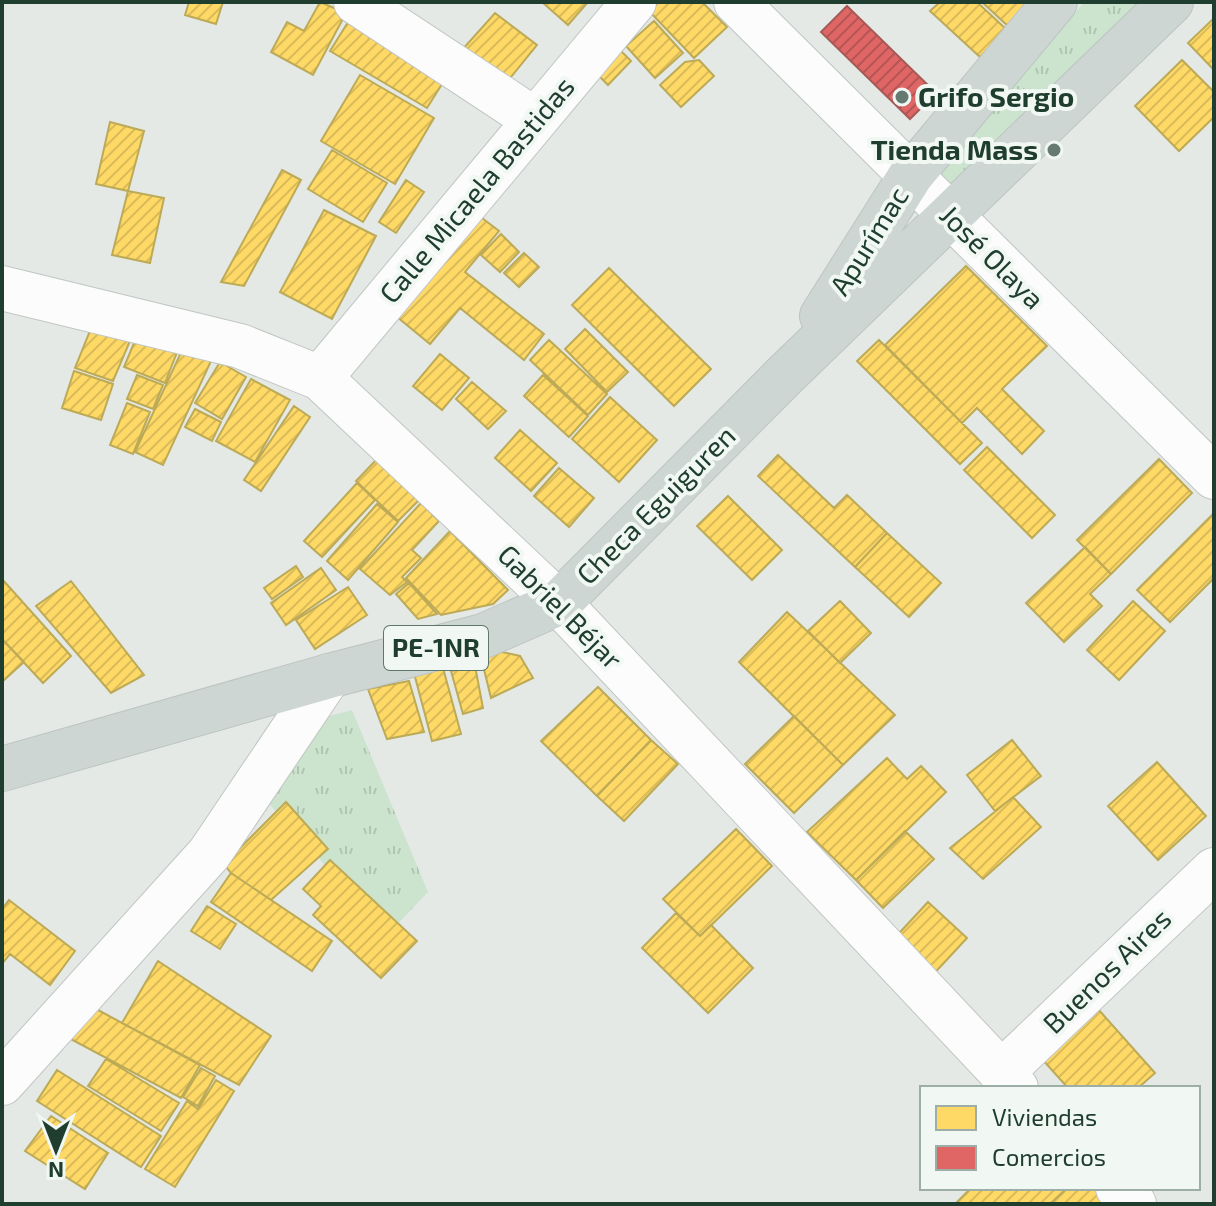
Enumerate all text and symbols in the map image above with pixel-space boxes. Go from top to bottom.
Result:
street label: Calle Micaela Bastidas [372,69,581,309]
place label: Grifo Sergio [918,79,1074,113]
marker: Grifo Sergio [893,88,911,106]
place label: Tienda Mass [871,132,1038,166]
marker: Tienda Mass [1045,141,1063,159]
street label: Apurímac [822,180,915,301]
street label: José Olaya [934,197,1052,315]
street label: Checa Eguiguren [569,418,742,591]
street label: Gabriel Béjar [491,537,630,676]
road number: PE-1NR [384,626,488,670]
street label: Buenos Aires [1035,901,1177,1040]
legend [920,1086,1200,1190]
text: Viviendas [992,1102,1097,1131]
north arrow [16,1110,96,1190]
text: Comercios [992,1142,1106,1171]
text: N [48,1158,64,1184]

